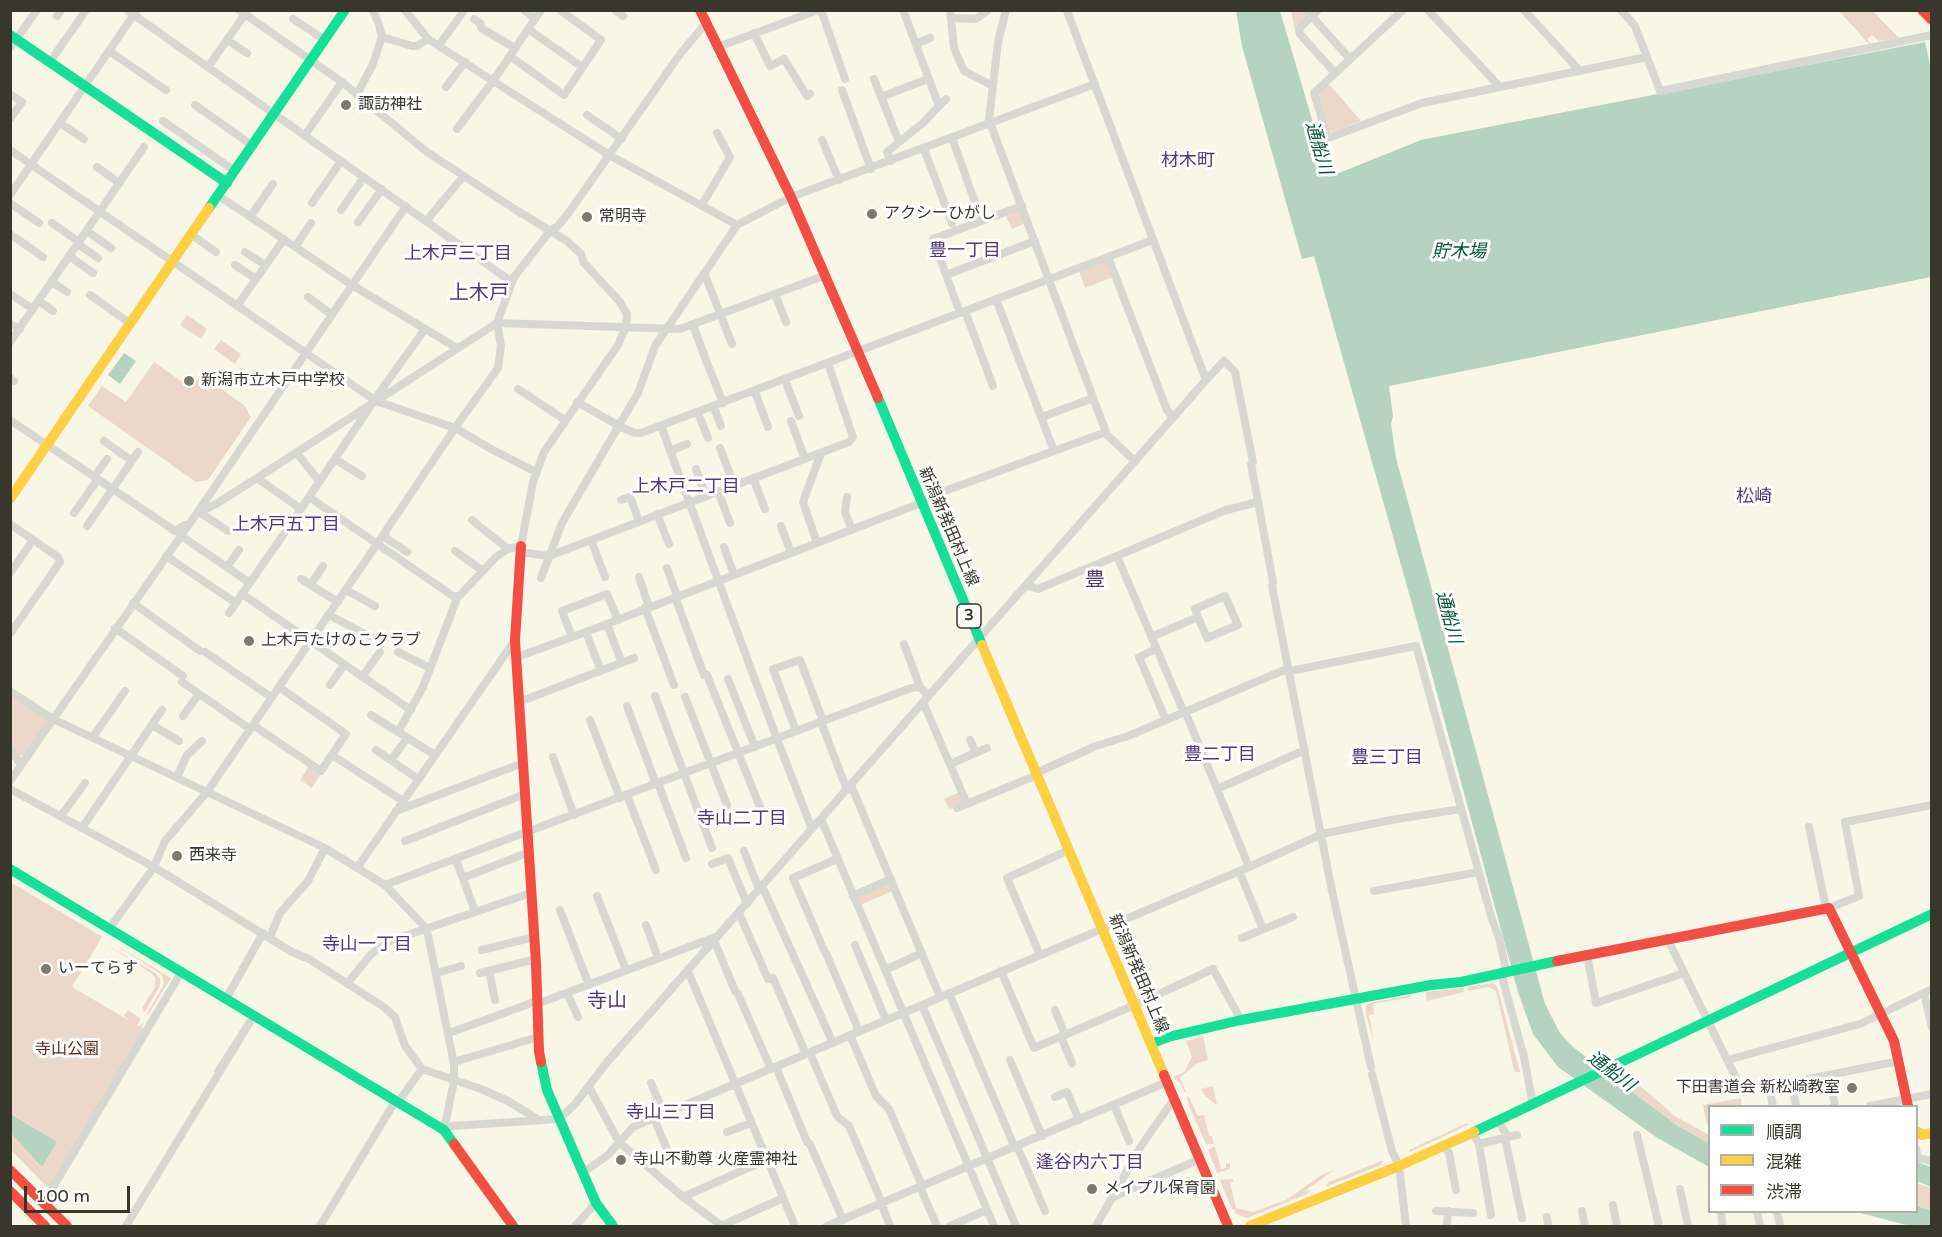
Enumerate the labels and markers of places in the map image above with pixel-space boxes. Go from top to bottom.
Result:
place label: 諏訪神社 [358,95,422,115]
marker: 諏訪神社 [339,98,353,112]
place label: アクシーひがし [884,204,996,224]
place label: 常明寺 [599,207,647,227]
marker: アクシーひがし [865,207,879,221]
marker: 常明寺 [580,210,594,224]
place label: 新潟市立木戸中学校 [201,371,345,391]
marker: 新潟市立木戸中学校 [182,374,196,388]
place label: 上木戸たけのこクラブ [261,631,421,651]
marker: 上木戸たけのこクラブ [242,634,256,648]
place label: 西来寺 [189,846,237,866]
marker: 西来寺 [170,849,184,863]
place label: いーてらす [58,959,138,979]
marker: いーてらす [39,962,53,976]
place label: 下田書道会 新松崎教室 [1676,1078,1840,1098]
marker: 下田書道会 新松崎教室 [1845,1081,1859,1095]
place label: 寺山不動尊 火産霊神社 [633,1150,797,1170]
marker: 寺山不動尊 火産霊神社 [614,1153,628,1167]
place label: メイプル保育園 [1104,1179,1216,1199]
marker: メイプル保育園 [1085,1182,1099,1196]

